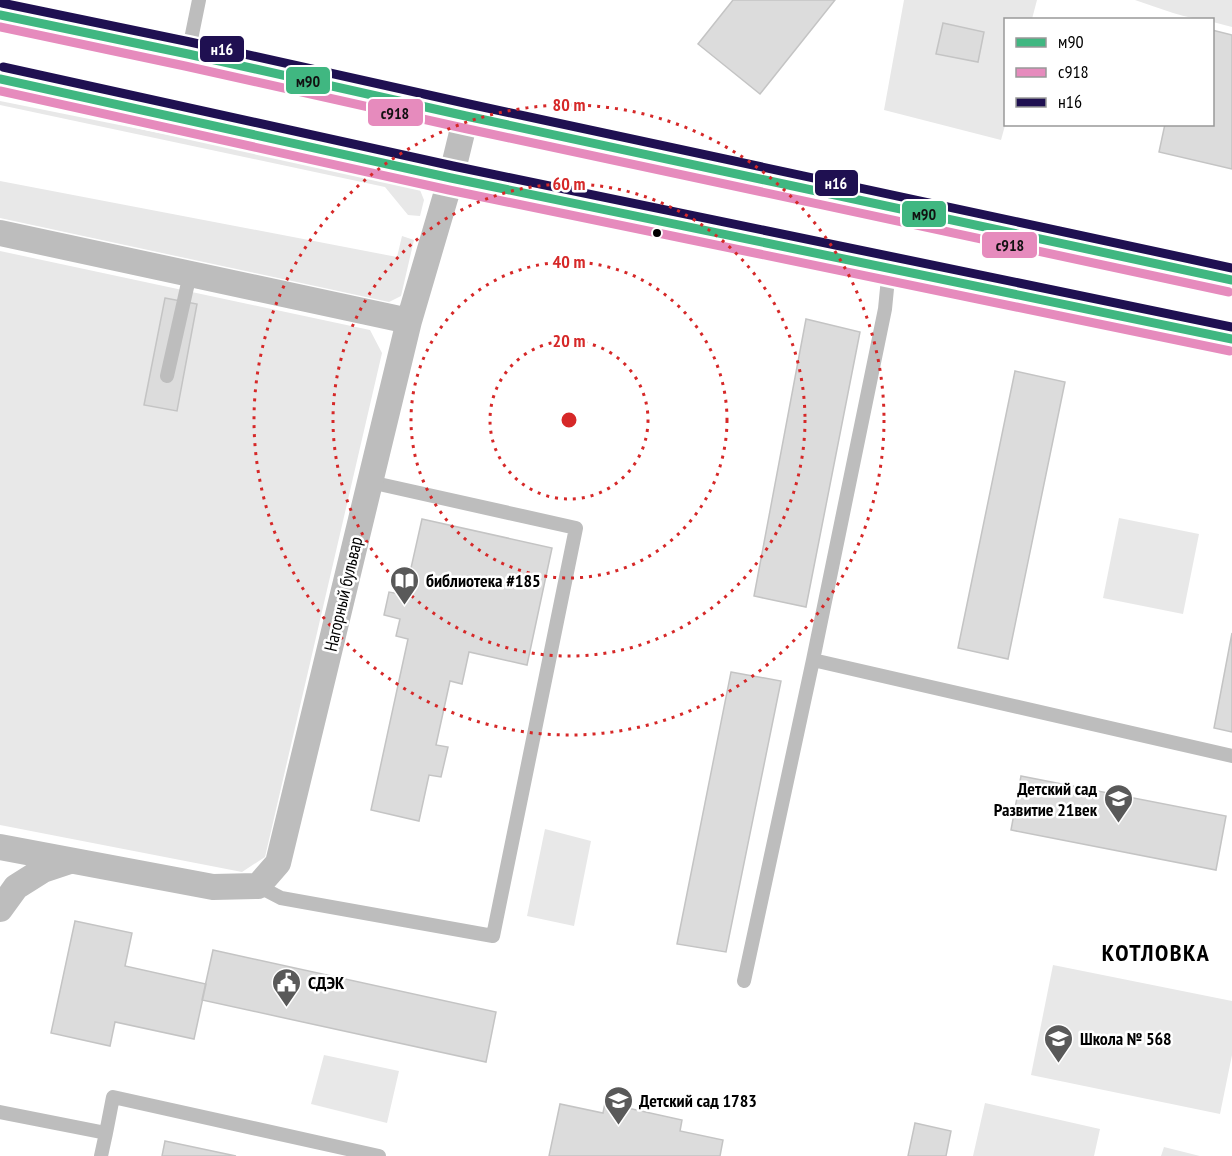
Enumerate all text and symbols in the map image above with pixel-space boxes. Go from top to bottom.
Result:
legend [1004,18,1214,126]
text: м90 [1058,30,1084,53]
line badge: н16 [199,35,245,63]
text: н16 [211,39,234,59]
text: с918 [1058,60,1089,83]
line badge: м90 [285,66,331,95]
text: м90 [296,71,320,91]
text: н16 [1058,90,1082,113]
text: 80 m [553,93,585,116]
line badge: с918 [367,98,424,127]
text: с918 [381,103,409,123]
line badge: н16 [814,169,859,197]
text: 60 m [553,172,585,195]
text: н16 [825,173,848,193]
line badge: м90 [901,200,947,228]
text: м90 [912,204,936,224]
unlabelled marker [651,227,663,239]
line badge: с918 [981,231,1038,259]
text: с918 [996,235,1024,255]
text: 40 m [553,250,585,273]
text: 20 m [553,329,585,352]
centre of rings [559,410,579,430]
street label: Нагорный бульвар [319,534,367,654]
library icon: библиотека #185 [389,564,421,606]
place label: библиотека #185 [426,569,541,592]
place label: Детский сад Развитие 21век [994,777,1098,821]
school or university icon: Детский сад Развитие 21век [1102,782,1134,824]
district label: КОТЛОВКА [1102,937,1210,968]
public building icon: СДЭК [271,966,303,1008]
place label: СДЭК [308,971,345,994]
school or university icon: Школа № 568 [1043,1022,1075,1064]
place label: Школа № 568 [1080,1027,1172,1050]
school or university icon: Детский сад 1783 [602,1084,634,1126]
place label: Детский сад 1783 [639,1089,757,1112]

